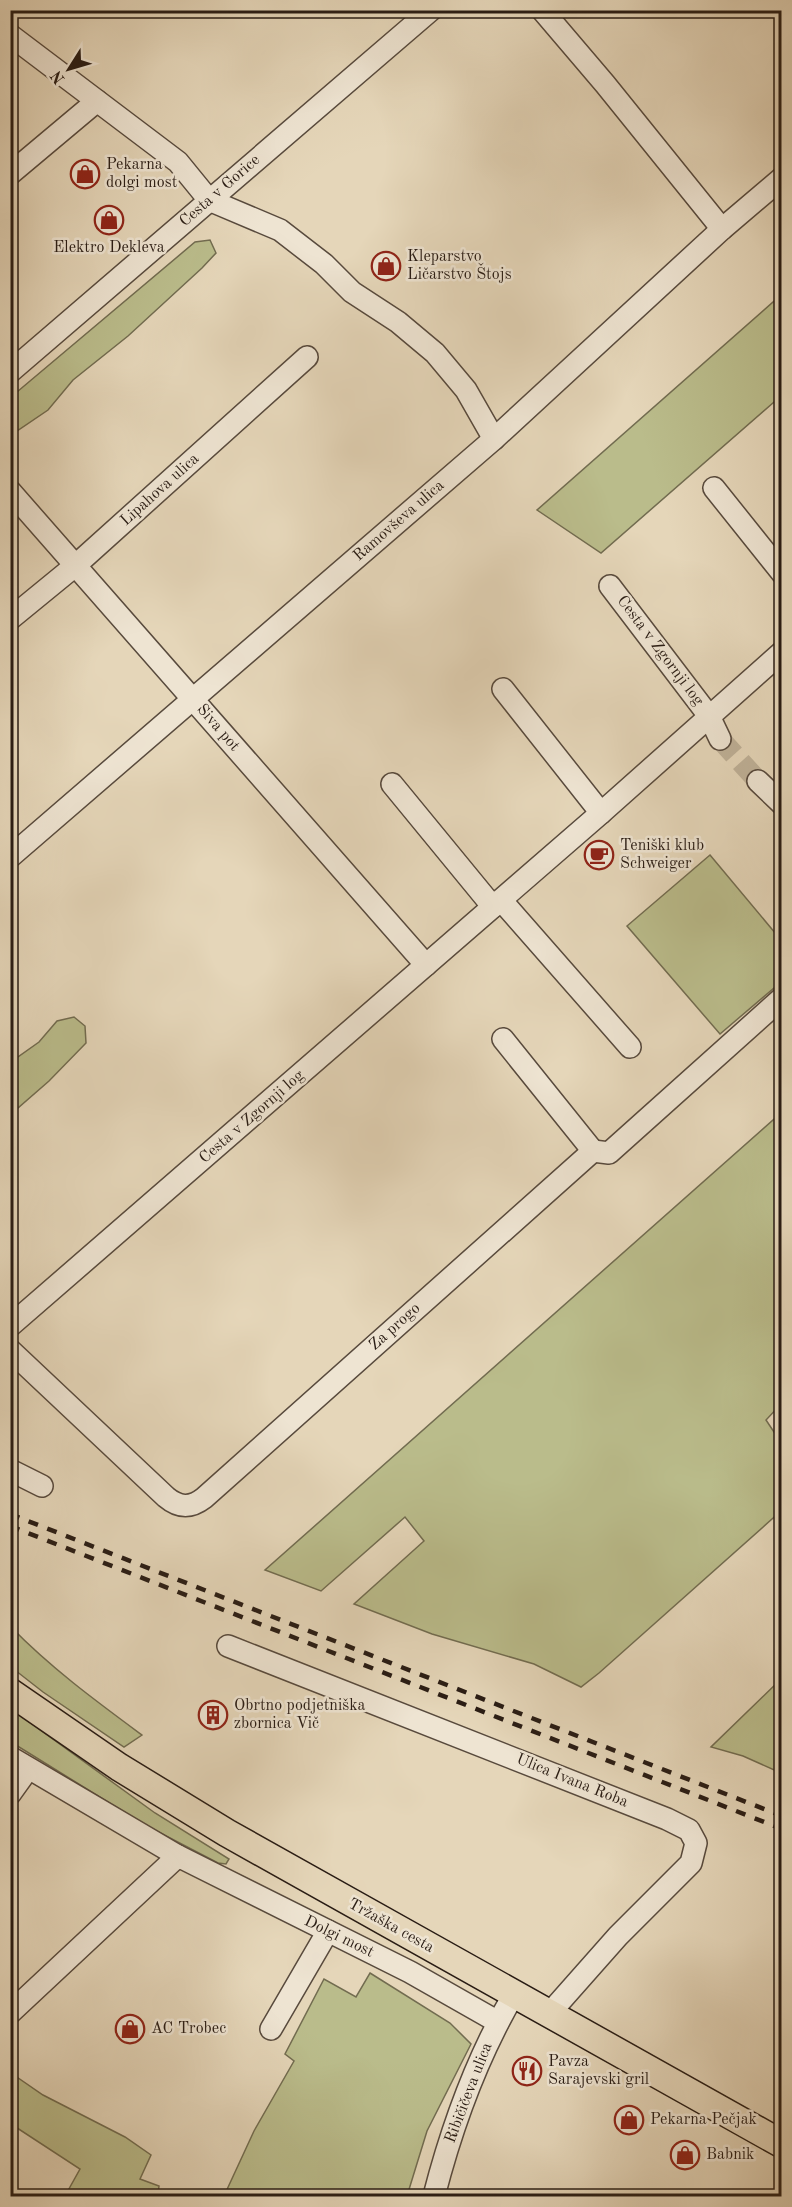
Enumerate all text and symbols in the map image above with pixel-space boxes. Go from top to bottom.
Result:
north arrow [39,39,99,99]
text: N [48,67,69,87]
street label: Cesta v Gorice [177,152,263,230]
place label: Pekarna dolgi most [106,157,178,191]
shop icon: Pekarna dolgi most [69,158,101,190]
shop icon: Elektro Dekleva [93,204,125,236]
place label: Elektro Dekleva [53,240,165,256]
place label: Kleparstvo Ličarstvo Štojs [407,249,512,283]
shop icon: Kleparstvo Ličarstvo Štojs [370,250,402,282]
street label: Lipahova ulica [118,451,202,529]
street label: Ramovševa ulica [351,477,448,565]
street label: Cesta v Zgornji log [614,593,707,709]
street label: Siva pot [193,701,243,755]
place label: Teniški klub Schweiger [620,838,704,872]
cafe icon: Teniški klub Schweiger [583,839,615,871]
street label: Cesta v Zgornji log [197,1067,308,1167]
street label: Za progo [367,1300,423,1354]
place label: Obrtno podjetniška zbornica Vič [234,1698,365,1732]
building icon: Obrtno podjetniška zbornica Vič [197,1699,229,1731]
street label: Ulica Ivana Roba [514,1751,630,1811]
street label: Tržaška cesta [345,1896,437,1956]
street label: Dolgi most [302,1913,377,1961]
shop icon: AC Trobec [114,2013,146,2045]
place label: AC Trobec [151,2021,226,2037]
street label: Ribičičeva ulica [442,2040,496,2146]
place label: Pavza Sarajevski gril [548,2054,649,2088]
restaurant icon: Pavza Sarajevski gril [511,2055,543,2087]
shop icon: Pekarna Pečjak [613,2104,645,2136]
place label: Pekarna Pečjak [650,2112,757,2128]
shop icon: Babnik [669,2139,701,2171]
place label: Babnik [706,2147,754,2163]

